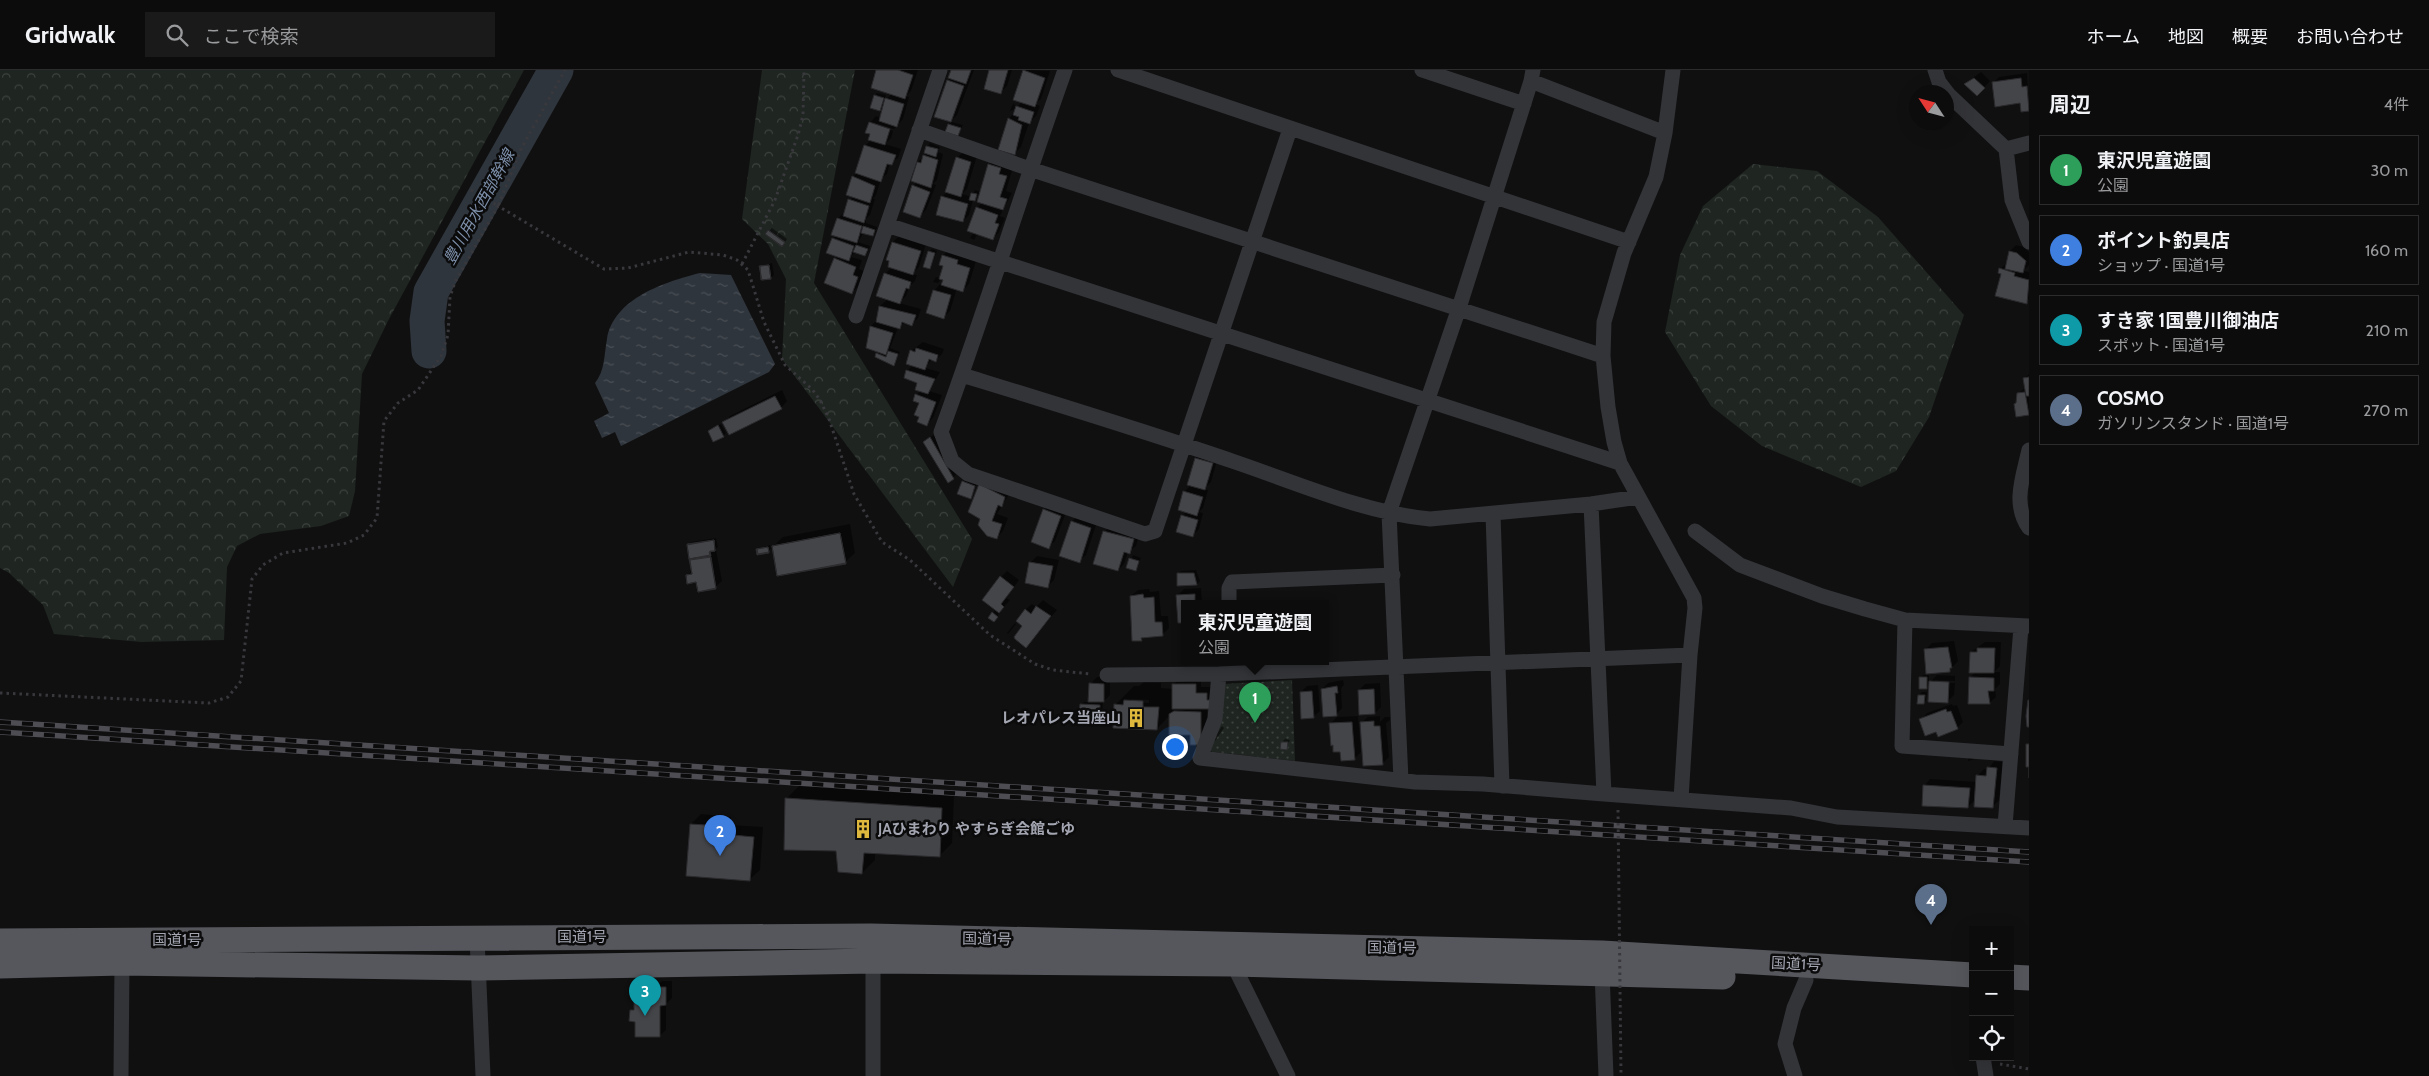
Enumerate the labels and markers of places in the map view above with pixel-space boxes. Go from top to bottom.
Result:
pin: 1 [1239,682,1271,723]
building icon: レオパレス当座山 [1125,707,1147,729]
place label: レオパレス当座山 [1001,709,1121,727]
pin: 2 [704,815,736,856]
building icon: JAひまわり やすらぎ会館ごゆ [852,818,874,840]
place label: JAひまわり やすらぎ会館ごゆ [877,820,1075,838]
pin: 4 [1915,884,1947,925]
pin: 3 [629,975,661,1016]

